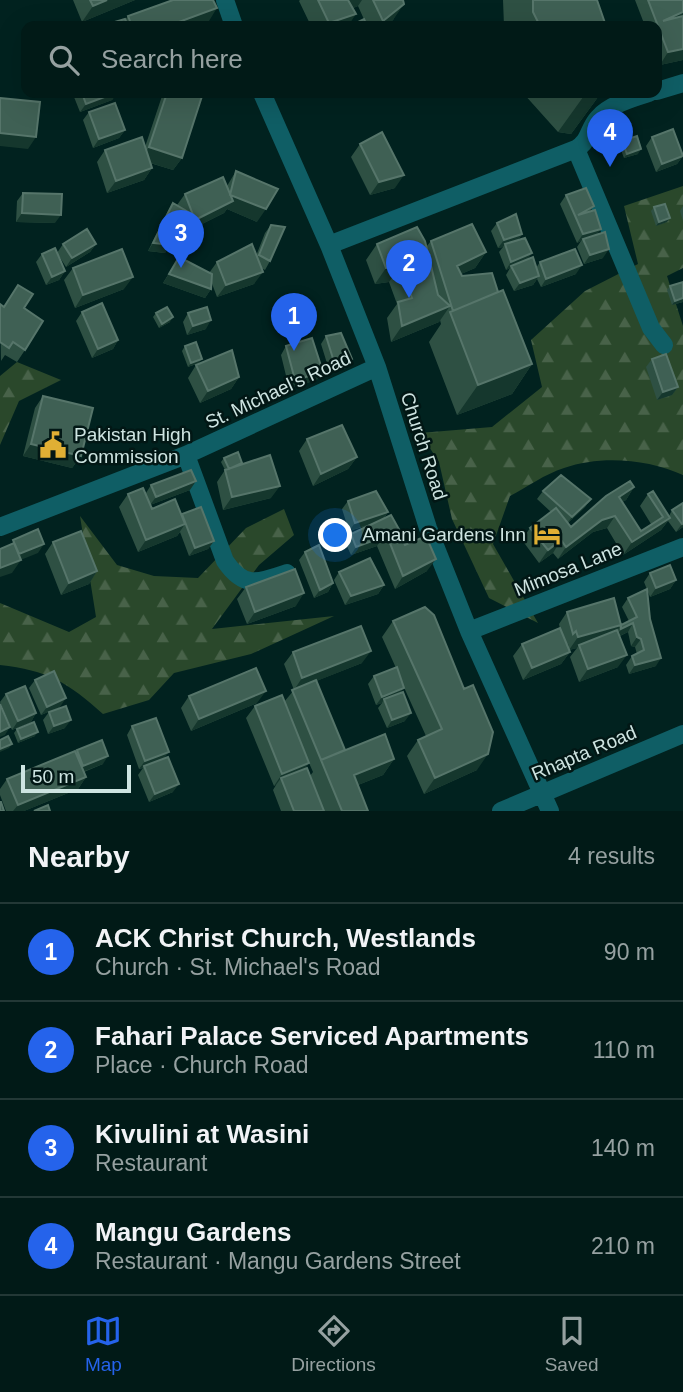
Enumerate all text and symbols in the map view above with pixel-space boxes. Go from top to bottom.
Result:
search box [21,21,662,98]
icon: search [45,41,83,79]
text: Search here [101,44,243,74]
pin: 4 [587,109,633,167]
pin: 3 [158,210,204,268]
pin: 2 [386,240,432,298]
pin: 1 [271,293,317,351]
street label: St. Michael's Road [202,347,354,433]
street label: Church Road [397,390,451,502]
place label: Pakistan High Commission [74,424,191,467]
public building icon: Pakistan High Commission [38,430,68,460]
your location [318,518,352,552]
hotel icon: Amani Gardens Inn [532,519,562,549]
place label: Amani Gardens Inn [362,524,526,545]
street label: Mimosa Lane [511,538,625,600]
street label: Rhapta Road [528,721,640,785]
scale bar [21,762,131,794]
text: 50 m [32,766,74,787]
text: Nearby [28,840,130,873]
text: 4 results [568,843,655,869]
text: ACK Christ Church, Westlands [95,923,476,953]
text: 1 [45,939,57,965]
text: 90 m [604,939,655,965]
text: Church · St. Michael's Road [95,954,381,980]
text: Fahari Palace Serviced Apartments [95,1021,529,1051]
text: 2 [45,1037,57,1063]
text: 110 m [593,1037,655,1063]
text: Place · Church Road [95,1052,309,1078]
text: Kivulini at Wasini [95,1119,309,1149]
text: 3 [45,1135,57,1161]
text: 140 m [591,1135,655,1161]
text: Restaurant [95,1150,208,1176]
text: Mangu Gardens [95,1217,291,1247]
text: 4 [45,1233,57,1259]
text: 210 m [591,1233,655,1259]
text: Restaurant · Mangu Gardens Street [95,1248,461,1274]
tab: Map [84,1312,122,1376]
tab: Directions [291,1312,376,1376]
tab: Saved [545,1312,599,1376]

